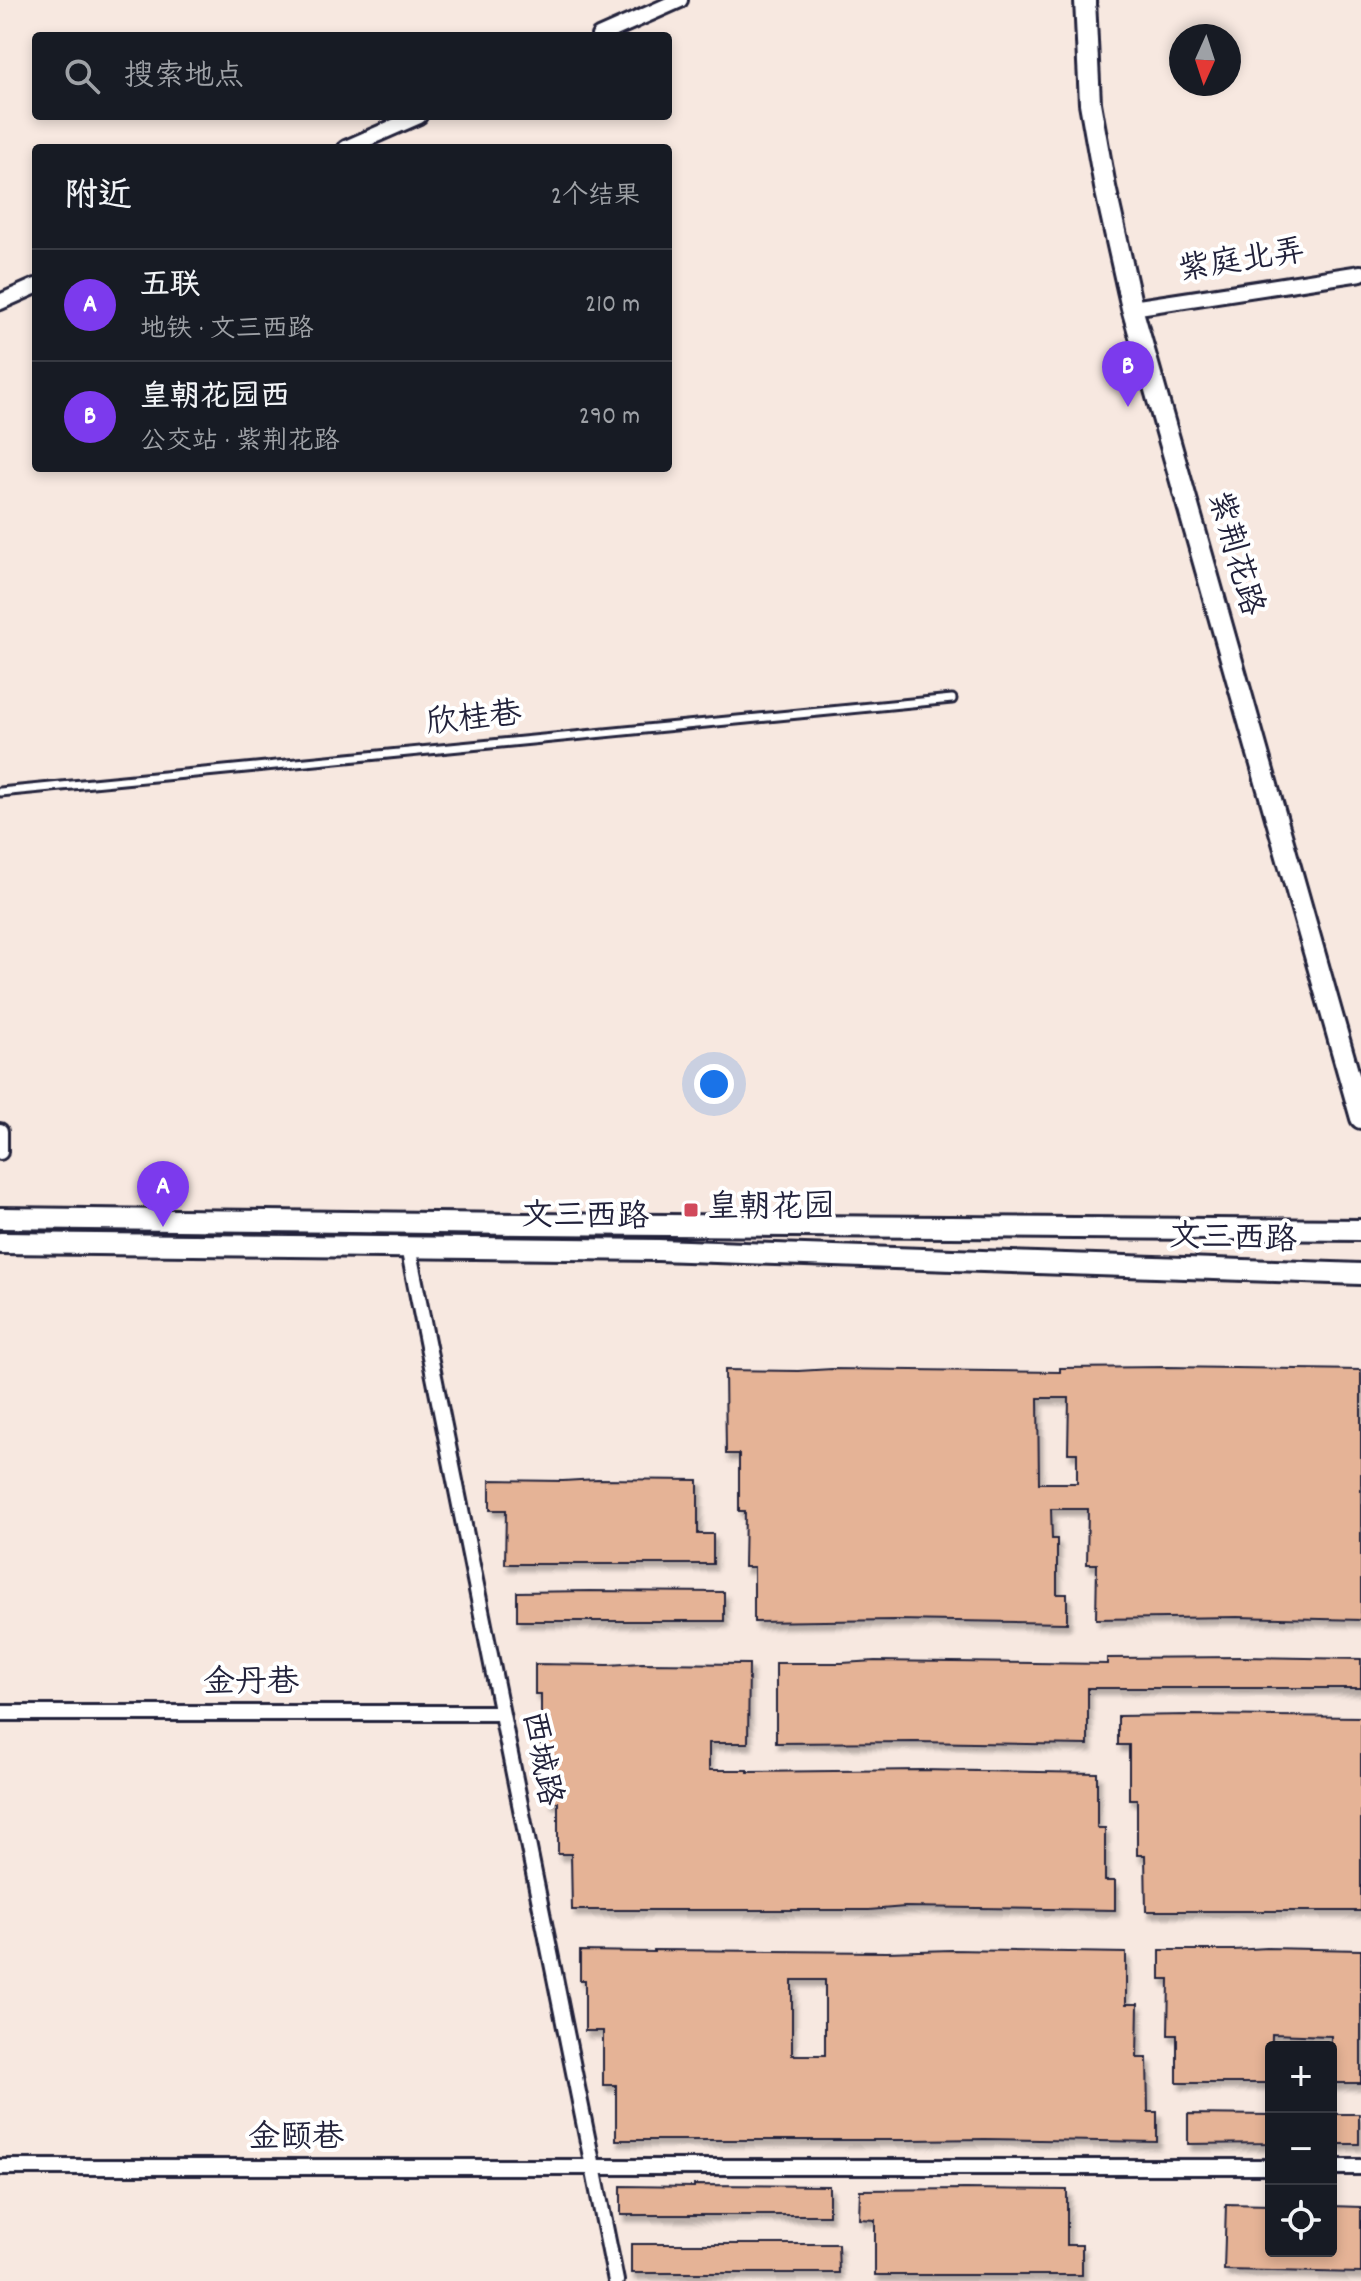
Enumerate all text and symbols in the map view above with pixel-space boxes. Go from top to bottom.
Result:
north arrow [1169,24,1241,96]
search box [32,32,672,120]
icon: search [60,54,104,98]
text: 搜索地点 [124,57,244,100]
text: 附近 [64,174,132,223]
text: 2个结果 [551,179,640,216]
street label: 紫庭北弄 [1175,230,1309,296]
text: 五联 [140,266,200,309]
text: A [83,287,97,324]
text: 210 m [585,287,640,324]
text: 地铁 · 文三西路 [140,312,314,349]
pin: B [1102,341,1154,407]
text: 皇朝花园西 [140,378,290,421]
text: B [84,399,96,436]
text: 290 m [579,399,640,436]
text: 公交站 · 紫荆花路 [140,424,340,461]
street label: 紫荆花路 [1193,486,1273,622]
street label: 欣桂巷 [424,693,524,749]
your location [694,1064,734,1104]
pin: A [137,1161,189,1227]
place label: 皇朝花园 [707,1187,835,1233]
street label: 文三西路 [521,1195,649,1243]
marker: 皇朝花园 [682,1201,700,1219]
street label: 文三西路 [1168,1216,1298,1266]
street label: 金丹巷 [203,1662,299,1708]
street label: 西城路 [507,1707,571,1811]
map controls [1265,2041,1337,2257]
button: + [1265,2041,1337,2113]
button: − [1265,2113,1337,2185]
street label: 金颐巷 [248,2117,344,2163]
button: locate [1265,2185,1337,2257]

